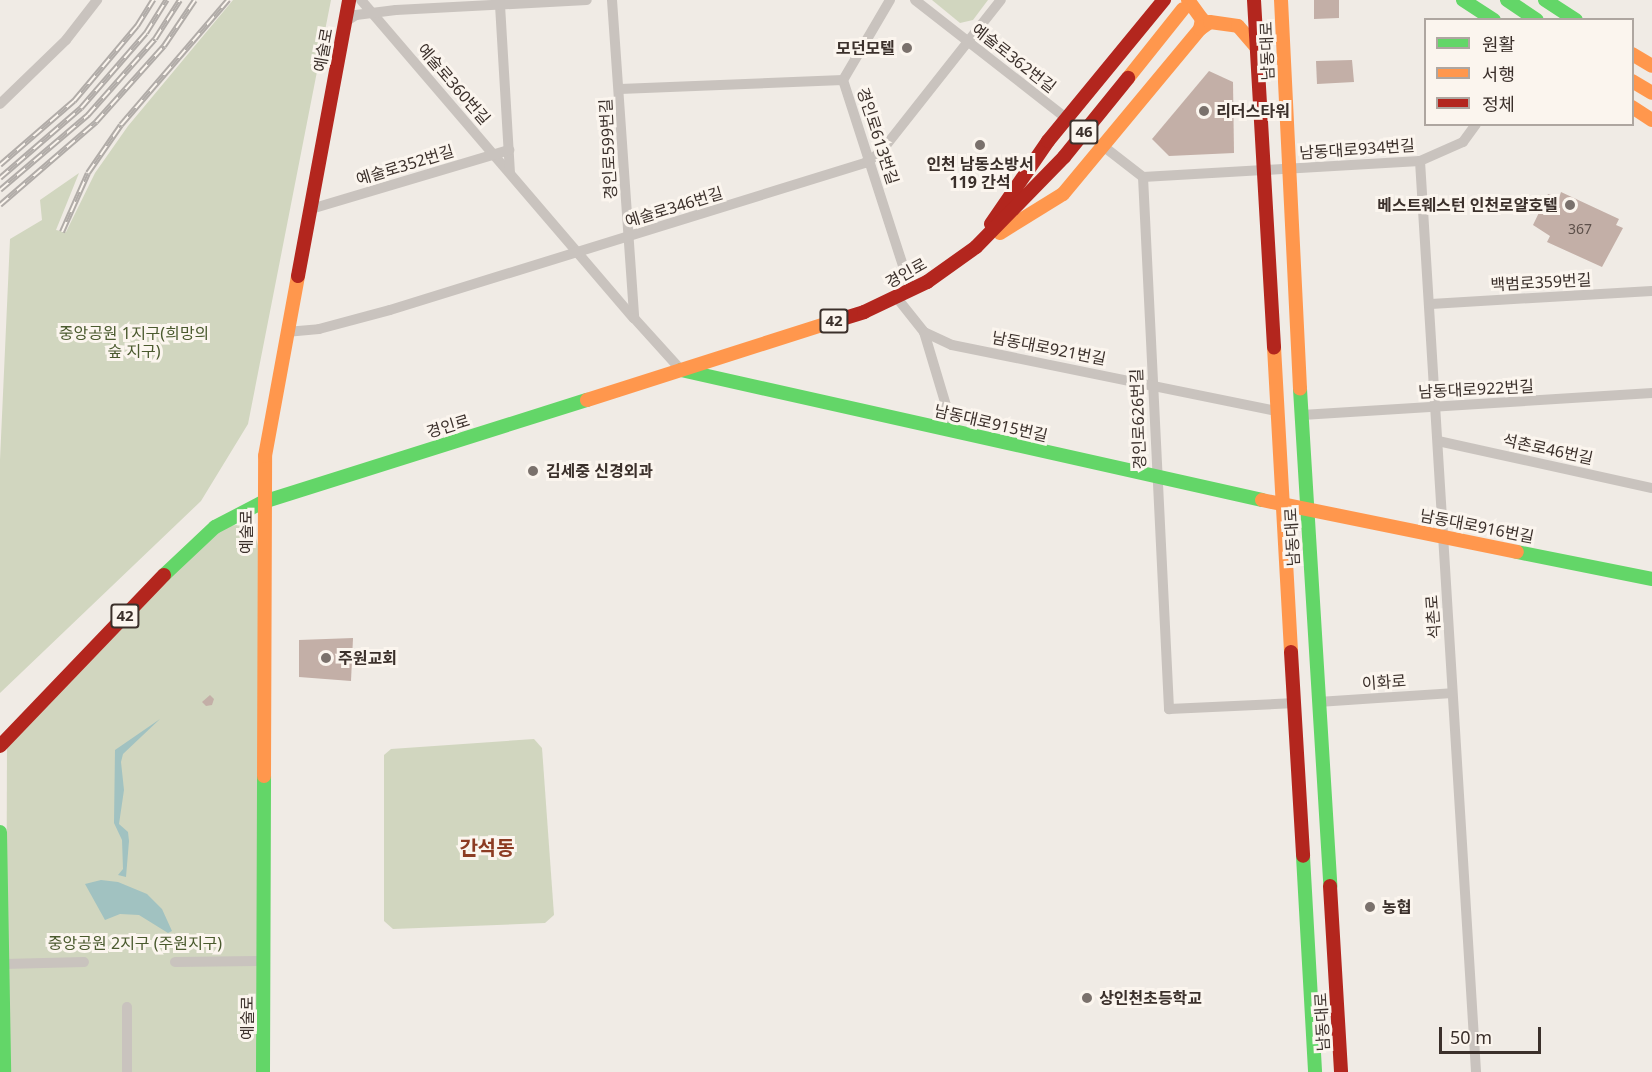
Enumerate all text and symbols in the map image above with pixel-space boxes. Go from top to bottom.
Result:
legend [1424,18,1634,126]
street label: 예술로362번길 [968,19,1060,97]
street label: 남동대로 [1256,21,1278,81]
street label: 예술로 [310,27,336,73]
text: 원활 [1482,32,1515,56]
place label: 모던모텔 [836,38,895,58]
street label: 예술로360번길 [414,40,494,128]
marker: 모던모텔 [900,41,914,55]
text: 서행 [1482,62,1515,86]
street label: 경인로613번길 [853,85,903,187]
text: 정체 [1482,92,1515,116]
street label: 경인로599번길 [596,98,620,200]
place label: 리더스타워 [1216,101,1290,121]
marker: 리더스타워 [1197,104,1211,118]
road number: 46 [1069,120,1099,144]
street label: 남동대로934번길 [1299,135,1415,163]
marker: 인천 남동소방서 119 간석 [973,138,987,152]
street label: 예술로352번길 [354,141,456,189]
place label: 인천 남동소방서 119 간석 [926,154,1034,192]
street label: 예술로346번길 [623,183,725,231]
place label: 베스트웨스턴 인천로얄호텔 [1377,195,1558,215]
marker: 베스트웨스턴 인천로얄호텔 [1563,198,1577,212]
house number: 367 [1568,221,1592,237]
street label: 경인로 [882,254,930,292]
street label: 백범로359번길 [1490,270,1592,294]
road number: 42 [819,309,849,333]
park label: 중앙공원 1지구(희망의 숲 지구) [59,323,209,361]
street label: 남동대로921번길 [990,328,1108,368]
street label: 경인로626번길 [1127,368,1149,470]
street label: 남동대로922번길 [1418,376,1534,402]
street label: 남동대로915번길 [932,401,1050,445]
street label: 경인로 [424,410,472,442]
street label: 석촌로46번길 [1501,430,1595,468]
place label: 김세중 신경외과 [546,461,653,481]
marker: 김세중 신경외과 [524,462,542,480]
street label: 남동대로916번길 [1418,506,1536,546]
street label: 남동대로 [1281,507,1303,567]
street label: 예술로 [236,510,256,554]
street label: 석촌로 [1422,594,1444,640]
road number: 42 [110,604,140,628]
place label: 주원교회 [338,648,397,668]
marker: 주원교회 [319,651,333,665]
street label: 이화로 [1361,671,1407,693]
district label: 간석동 [459,835,515,859]
place label: 농협 [1382,897,1411,917]
marker: 농협 [1363,900,1377,914]
park label: 중앙공원 2지구 (주원지구) [48,933,222,953]
place label: 상인천초등학교 [1099,988,1202,1008]
marker: 상인천초등학교 [1080,991,1094,1005]
street label: 남동대로 [1311,992,1333,1052]
street label: 예술로 [237,996,257,1040]
scale bar [1442,1015,1544,1053]
text: 50 m [1450,1025,1492,1049]

